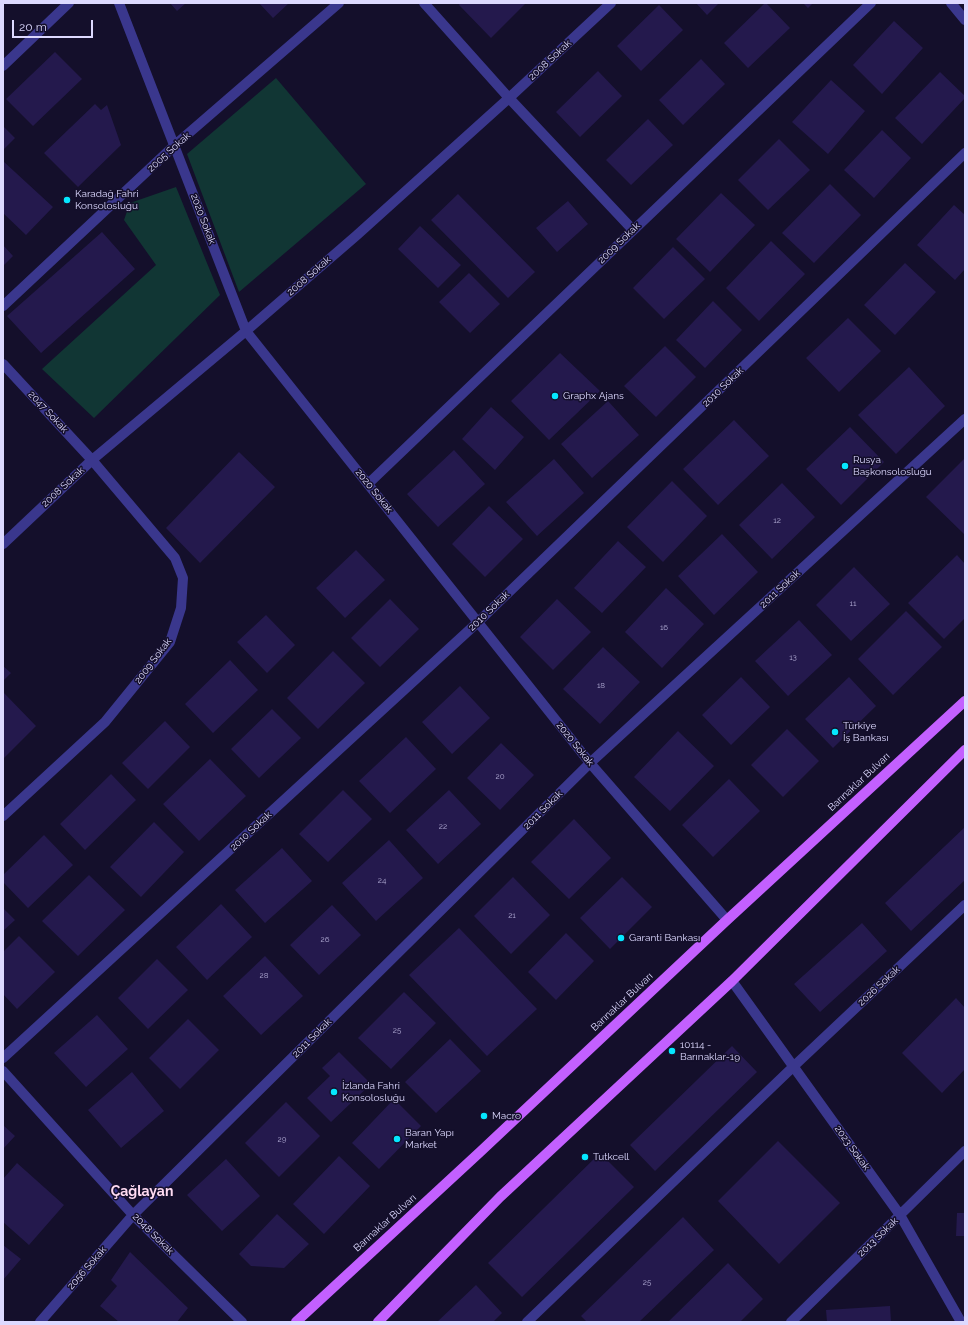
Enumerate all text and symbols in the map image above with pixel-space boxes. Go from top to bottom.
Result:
scale bar [14,12,95,38]
text: 20 m [19,20,47,34]
street label: 2008 Sokak [526,37,574,83]
street label: 2005 Sokak [145,130,193,174]
place label: Karadağ Fahri Konsolosluğu [75,188,138,212]
street label: 2020 Sokak [188,192,218,246]
marker: Karadağ Fahri Konsolosluğu [62,195,72,205]
street label: 2009 Sokak [595,220,643,266]
street label: 2008 Sokak [285,254,333,298]
street label: 2010 Sokak [700,365,746,409]
street label: 2047 Sokak [26,389,70,435]
place label: Graphx Ajans [563,390,624,402]
marker: Graphx Ajans [550,391,560,401]
place label: Rusya Başkonsolosluğu [853,454,932,478]
marker: Rusya Başkonsolosluğu [840,461,850,471]
street label: 2008 Sokak [39,464,87,510]
street label: 2020 Sokak [353,467,395,515]
house number: 12 [773,516,781,526]
street label: 2011 Sokak [757,567,803,611]
street label: 2010 Sokak [466,589,512,633]
house number: 11 [850,599,856,609]
house number: 16 [660,623,668,633]
street label: 2009 Sokak [132,636,174,686]
house number: 13 [789,653,797,663]
house number: 18 [597,681,605,691]
street label: 2020 Sokak [554,720,596,768]
place label: Türkiye İş Bankası [843,720,888,744]
marker: Türkiye İş Bankası [830,727,840,737]
street label: Barınaklar Bulvarı [826,750,892,814]
house number: 20 [495,772,505,782]
street label: 2011 Sokak [521,788,565,832]
street label: 2010 Sokak [228,809,274,853]
house number: 22 [439,822,447,832]
house number: 24 [378,876,386,886]
house number: 21 [508,911,516,921]
place label: Garanti Bankası [629,932,700,944]
marker: Garanti Bankası [616,933,626,943]
house number: 26 [321,935,329,945]
street label: 2026 Sokak [855,963,903,1009]
street label: Barınaklar Bulvarı [589,970,655,1034]
house number: 28 [260,971,268,981]
street label: 2011 Sokak [290,1016,334,1060]
house number: 25 [393,1026,401,1036]
place label: 10114 - Barınaklar-19 [680,1039,740,1062]
marker: 10114 - Barınaklar-19 [667,1046,677,1056]
place label: İzlanda Fahri Konsolosluğu [342,1080,405,1104]
marker: İzlanda Fahri Konsolosluğu [329,1087,339,1097]
place label: Macro [492,1110,521,1122]
marker: Macro [479,1111,489,1121]
street label: 2023 Sokak [832,1123,872,1173]
place label: Baran Yapı Market [405,1127,454,1150]
marker: Baran Yapı Market [392,1134,402,1144]
house number: 29 [278,1135,286,1145]
place label: Tutkcell [593,1151,629,1163]
marker: Tutkcell [580,1152,590,1162]
district label: Çağlayan [111,1184,173,1200]
street label: Barınaklar Bulvarı [351,1192,419,1254]
street label: 2048 Sokak [130,1211,176,1257]
street label: 2013 Sokak [855,1215,901,1259]
street label: 2056 Sokak [65,1244,109,1292]
house number: 25 [643,1278,651,1288]

